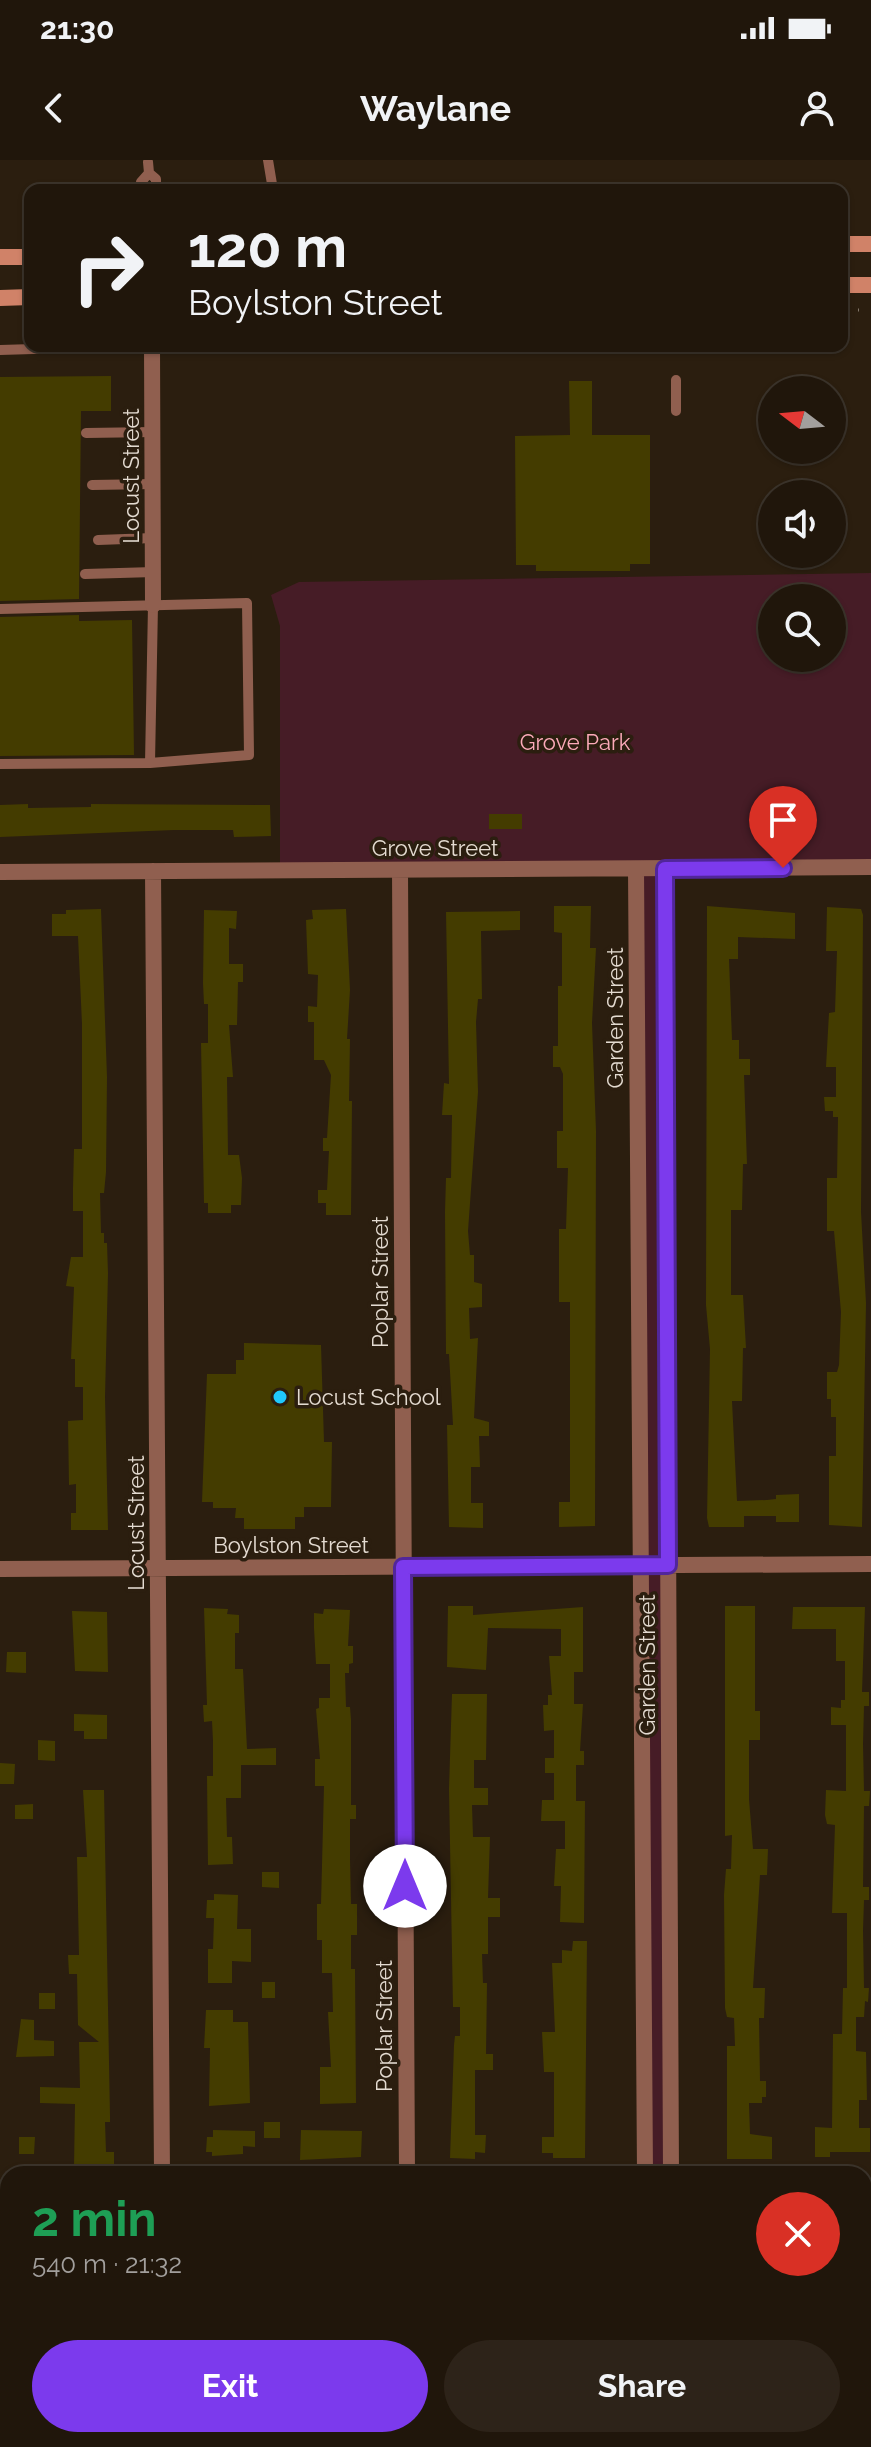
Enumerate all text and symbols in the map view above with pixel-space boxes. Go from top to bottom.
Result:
text: 21:30 [40,11,114,46]
icon: back [32,86,76,130]
icon: person [795,86,839,130]
text: Waylane [360,87,511,129]
text: 120 m [188,214,347,280]
icon: right [56,216,160,320]
text: Boylston Street [188,281,443,323]
north arrow [758,376,846,464]
map controls [758,376,846,672]
street label: Locust Street [118,408,144,544]
button: sound [758,480,846,568]
button: search [758,584,846,672]
park label: Grove Park [520,729,631,755]
pin [749,786,817,868]
icon: arrive [761,798,805,842]
street label: Grove Street [372,835,499,861]
street label: Garden Street [602,947,628,1089]
street label: Poplar Street [367,1215,393,1348]
place label: Locust School [296,1384,441,1410]
marker: Locust School [271,1388,289,1406]
street label: Locust Street [123,1455,149,1591]
street label: Boylston Street [213,1532,369,1558]
street label: Garden Street [634,1594,660,1736]
position arrow [363,1844,447,1928]
street label: Poplar Street [371,1959,397,2092]
text: 2 min [32,2191,157,2247]
button: close [756,2192,840,2276]
text: 540 m · 21:32 [32,2249,182,2279]
button: Exit [32,2340,428,2432]
button: Share [444,2340,840,2432]

